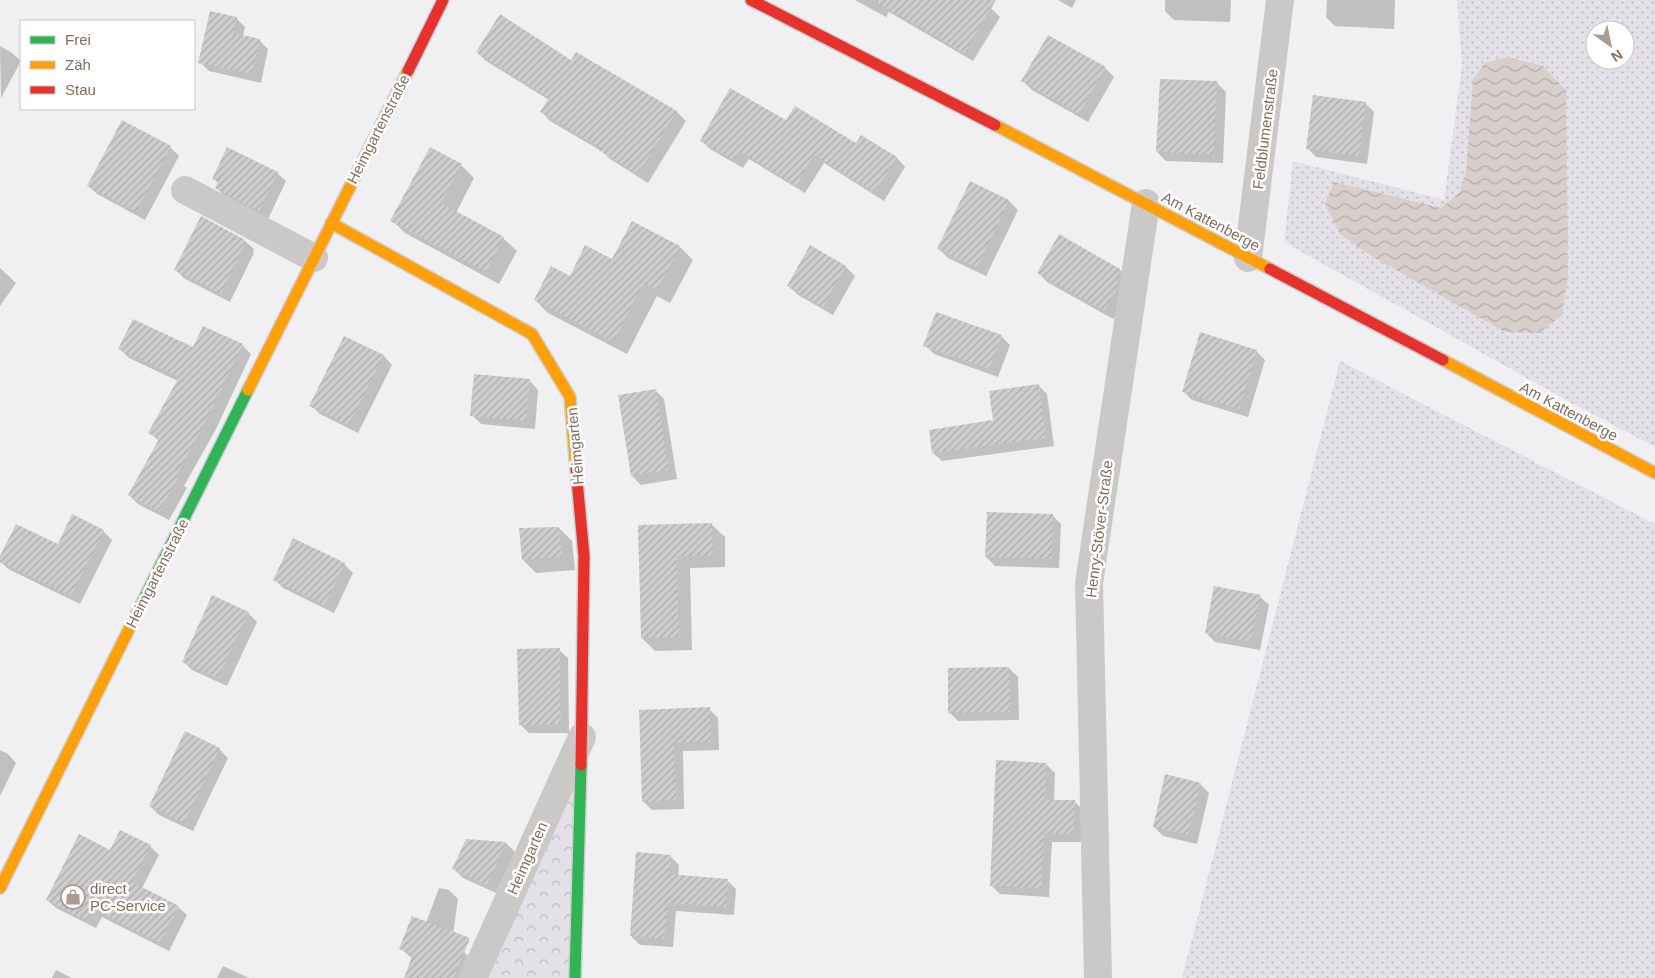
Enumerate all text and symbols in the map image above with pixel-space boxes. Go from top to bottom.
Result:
legend [20,20,195,110]
north arrow [1585,20,1635,70]
text: Frei [65,31,91,48]
text: N [1608,46,1626,65]
text: Zäh [65,56,91,73]
street label: Feldblumenstraße [1249,68,1281,190]
street label: Heimgartenstraße [343,72,413,186]
text: Stau [65,81,96,98]
street label: Am Kattenberge [1159,188,1263,254]
street label: Am Kattenberge [1517,378,1621,444]
street label: Heimgarten [563,407,587,485]
street label: Henry-Stöver-Straße [1082,459,1116,599]
street label: Heimgartenstraße [122,516,192,630]
street label: Heimgarten [503,819,551,897]
place label: direct PC-Service [90,880,166,914]
shop icon: direct PC-Service [60,884,86,910]

